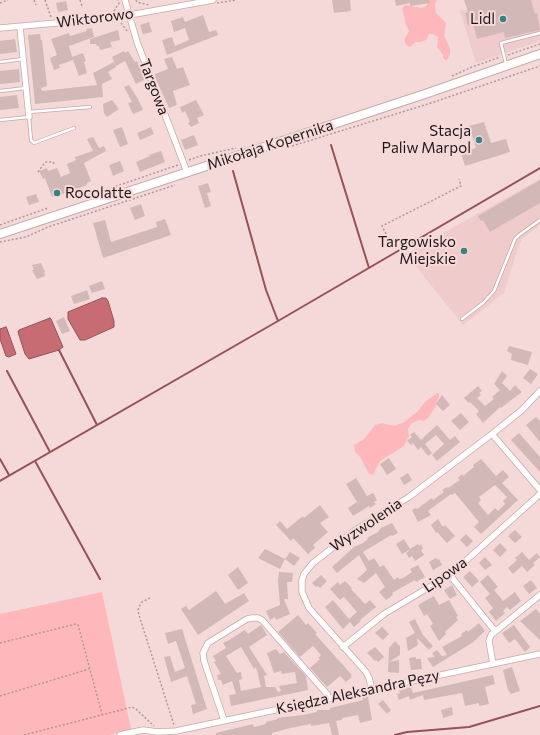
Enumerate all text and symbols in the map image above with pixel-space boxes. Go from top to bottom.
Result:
street label: Wiktorowo [55,4,135,32]
place label: Lidl [470,10,495,28]
marker: Lidl [498,14,508,24]
street label: Targowa [135,56,173,118]
street label: Mikołaja Kopernika [205,116,335,174]
place label: Stacja Paliw Marpol [382,122,471,157]
marker: Stacja Paliw Marpol [474,135,484,145]
place label: Rocolatte [65,184,132,202]
marker: Rocolatte [52,188,62,198]
place label: Targowisko Miejskie [378,233,456,268]
marker: Targowisko Miejskie [459,246,469,256]
street label: Wyzwolenia [327,494,405,556]
street label: Lipowa [419,553,471,597]
street label: Księdza Aleksandra Pęzy [275,666,441,718]

